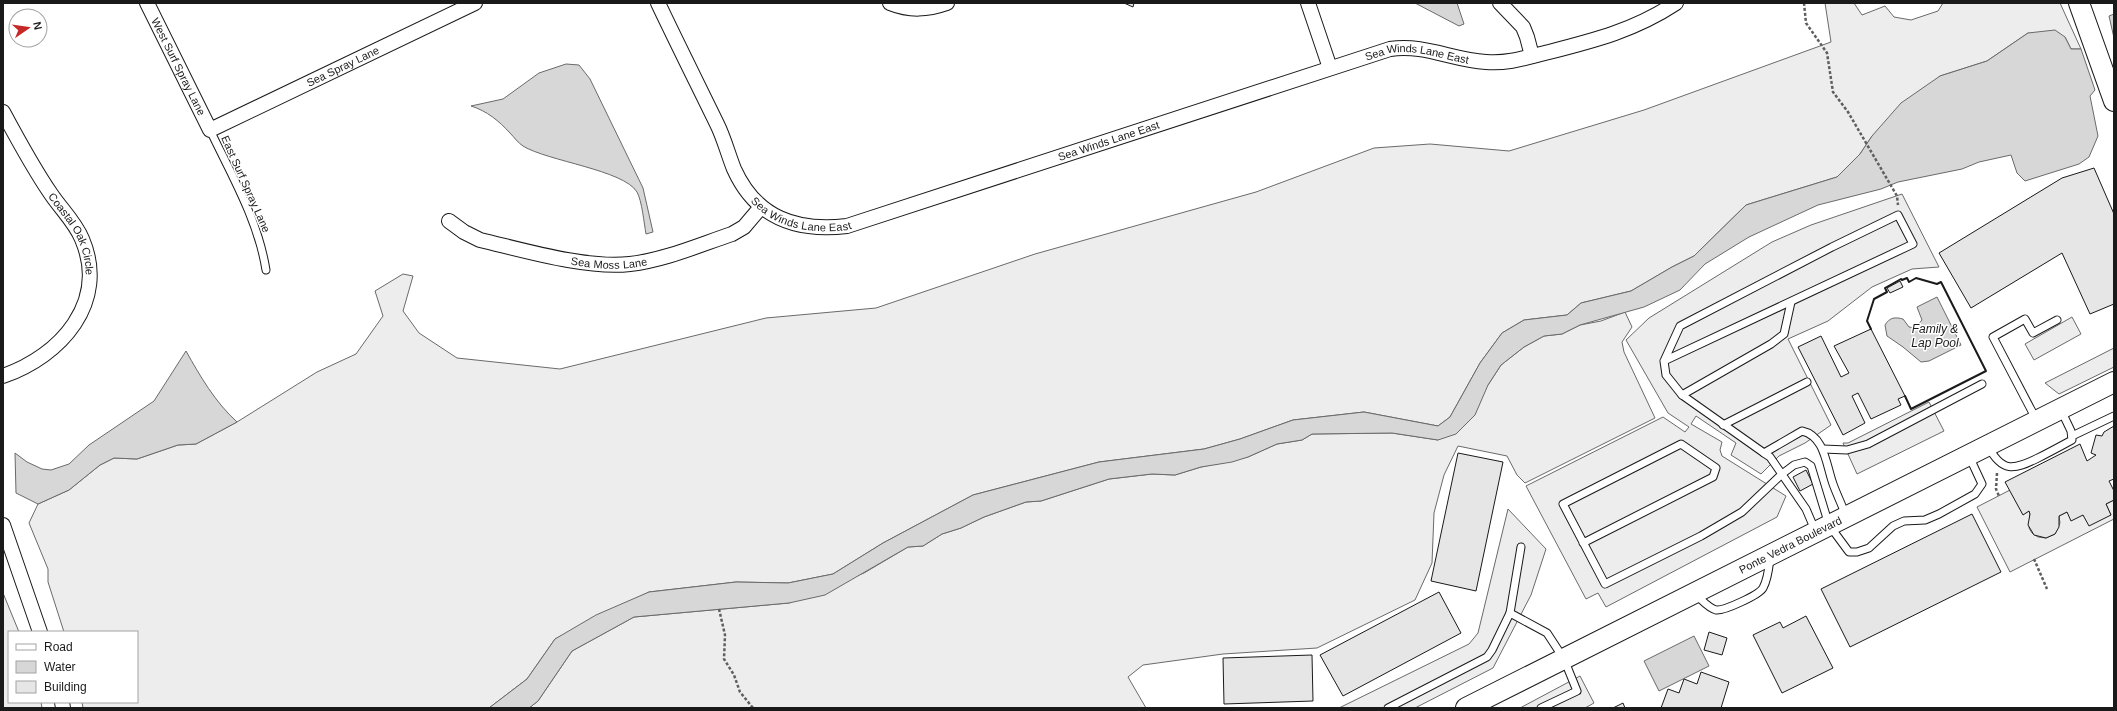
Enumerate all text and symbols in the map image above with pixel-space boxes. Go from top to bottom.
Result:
north arrow [8,8,48,48]
street label: West Surf Spray Lane [149,16,208,117]
text: N [31,21,44,31]
street label: Sea Winds Lane East [1363,42,1470,66]
street label: Sea Spray Lane [305,44,381,89]
street label: Sea Winds Lane East [1056,119,1161,163]
street label: East Surf Spray Lane [219,134,273,234]
street label: Coastal Oak Circle [46,191,96,275]
street label: Sea Winds Lane East [749,194,853,233]
street label: Sea Moss Lane [570,255,648,271]
water label: Family & Lap Pool [1911,322,1959,350]
street label: Ponte Vedra Boulevard [1737,514,1844,576]
legend [8,631,138,703]
text: Road [44,640,73,654]
text: Water [44,660,76,674]
text: Building [44,680,87,694]

